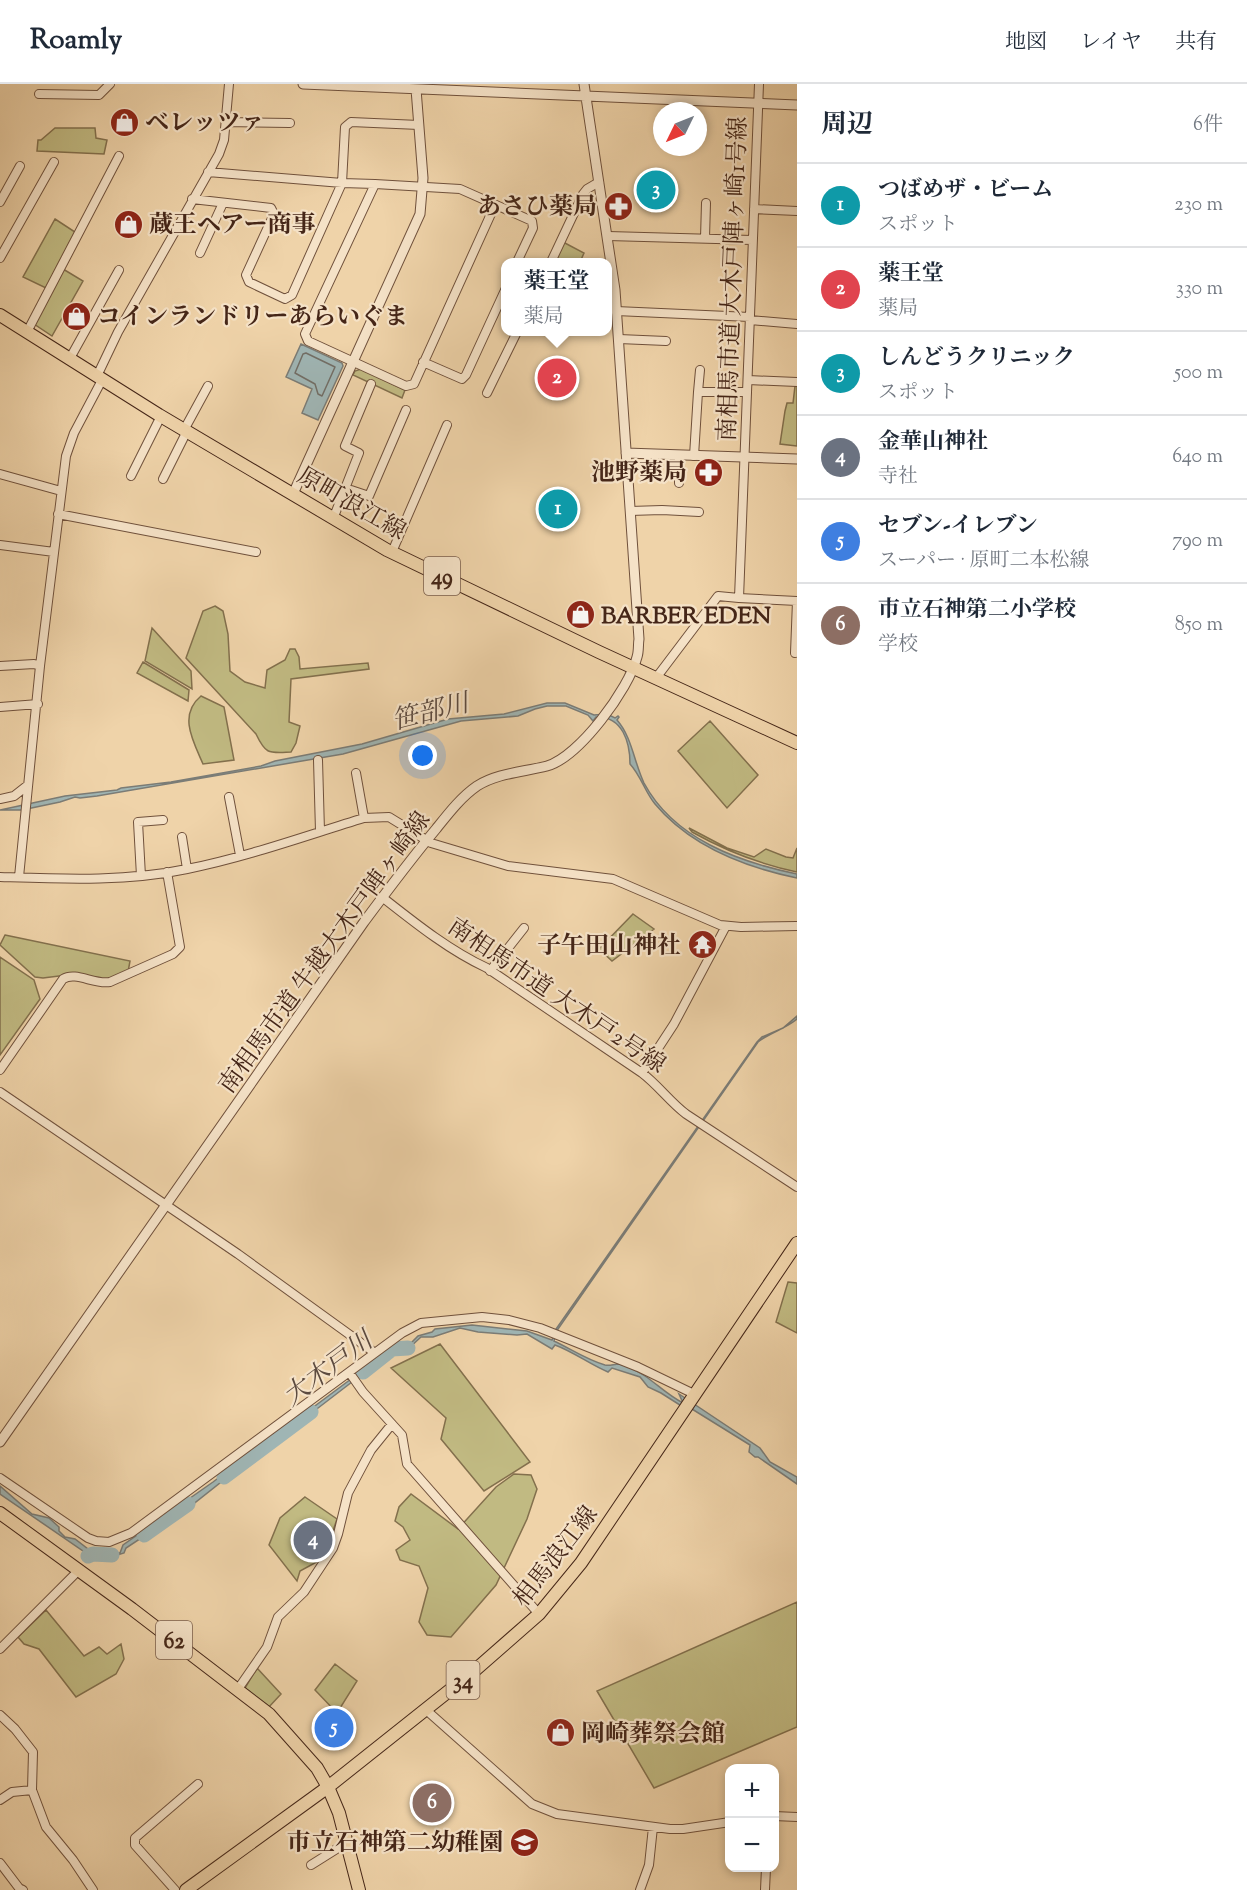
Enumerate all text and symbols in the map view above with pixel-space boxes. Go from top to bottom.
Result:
text: Roamly [30,21,122,61]
text: 地図 [1005,28,1047,58]
text: レイヤ [1080,28,1142,58]
text: 共有 [1175,28,1217,58]
north arrow [653,102,707,156]
shop icon: ベレッツァ [108,106,140,138]
place label: ベレッツァ [145,107,265,141]
text: 周辺 [821,107,873,144]
text: 6件 [1193,111,1223,140]
street label: 南相馬市道 大木戸陣ヶ崎1号線 [711,116,757,442]
pin: 3 [636,168,676,212]
text: つばめザ・ビーム [878,175,1053,207]
pharmacy icon: あさひ薬局 [602,190,634,222]
place label: あさひ薬局 [477,191,597,225]
text: 1 [837,191,844,220]
text: 230 m [1174,191,1223,220]
shop icon: 蔵王ヘアー商事 [112,208,144,240]
place label: 蔵王ヘアー商事 [149,209,316,243]
text: スポット [878,211,958,240]
popup [501,258,612,336]
text: 薬王堂 [878,259,944,291]
text: 薬王堂 [523,267,590,299]
text: 2 [836,275,845,304]
text: 330 m [1176,275,1223,304]
text: 薬局 [878,295,918,324]
shop icon: コインランドリーあらいぐま [60,300,92,332]
place label: コインランドリーあらいぐま [97,301,408,335]
text: 薬局 [523,303,563,332]
text: しんどうクリニック [878,343,1075,375]
pin: 2 [538,356,576,400]
text: 3 [836,359,845,388]
text: 500 m [1174,359,1223,388]
text: スポット [878,379,958,408]
text: 金華山神社 [878,427,988,459]
text: 4 [835,443,846,472]
text: 640 m [1172,443,1223,472]
pharmacy icon: 池野薬局 [692,456,724,488]
place label: 池野薬局 [591,457,687,491]
street label: 原町浪江線 [291,460,411,549]
text: 寺社 [878,463,918,492]
pin: 1 [538,486,578,532]
text: セブン-イレブン [878,511,1038,543]
text: 5 [837,527,844,556]
text: 790 m [1172,527,1223,556]
text: スーパー · 原町二本松線 [878,547,1090,576]
road number: 49 [424,557,460,595]
text: 市立石神第二小学校 [878,595,1076,627]
shop icon: BARBER EDEN [564,599,596,631]
place label: BARBER EDEN [601,600,771,634]
text: 6 [836,611,845,640]
text: 850 m [1175,611,1223,640]
text: 学校 [878,631,918,660]
water label: 笹部川 [388,685,476,741]
your location [408,741,437,770]
street label: 南相馬市道 牛越大木戸陣ヶ崎線 [212,805,440,1101]
street label: 南相馬市道 大木戸2号線 [440,911,672,1082]
temple icon: 子午田山神社 [686,929,718,961]
place label: 子午田山神社 [537,930,681,964]
water label: 大木戸川 [276,1322,384,1416]
street label: 相馬浪江線 [506,1499,607,1615]
pin: 4 [294,1518,332,1562]
road number: 62 [156,1621,192,1659]
road number: 34 [446,1661,480,1699]
pin: 5 [314,1706,354,1750]
shop icon: 岡崎葬祭会館 [544,1717,576,1749]
place label: 岡崎葬祭会館 [581,1718,725,1752]
map controls [725,1764,779,1872]
button: + [725,1764,779,1818]
pin: 6 [412,1780,452,1826]
button: − [725,1818,779,1872]
school or university icon: 市立石神第二幼稚園 [508,1826,540,1858]
place label: 市立石神第二幼稚園 [287,1827,503,1861]

